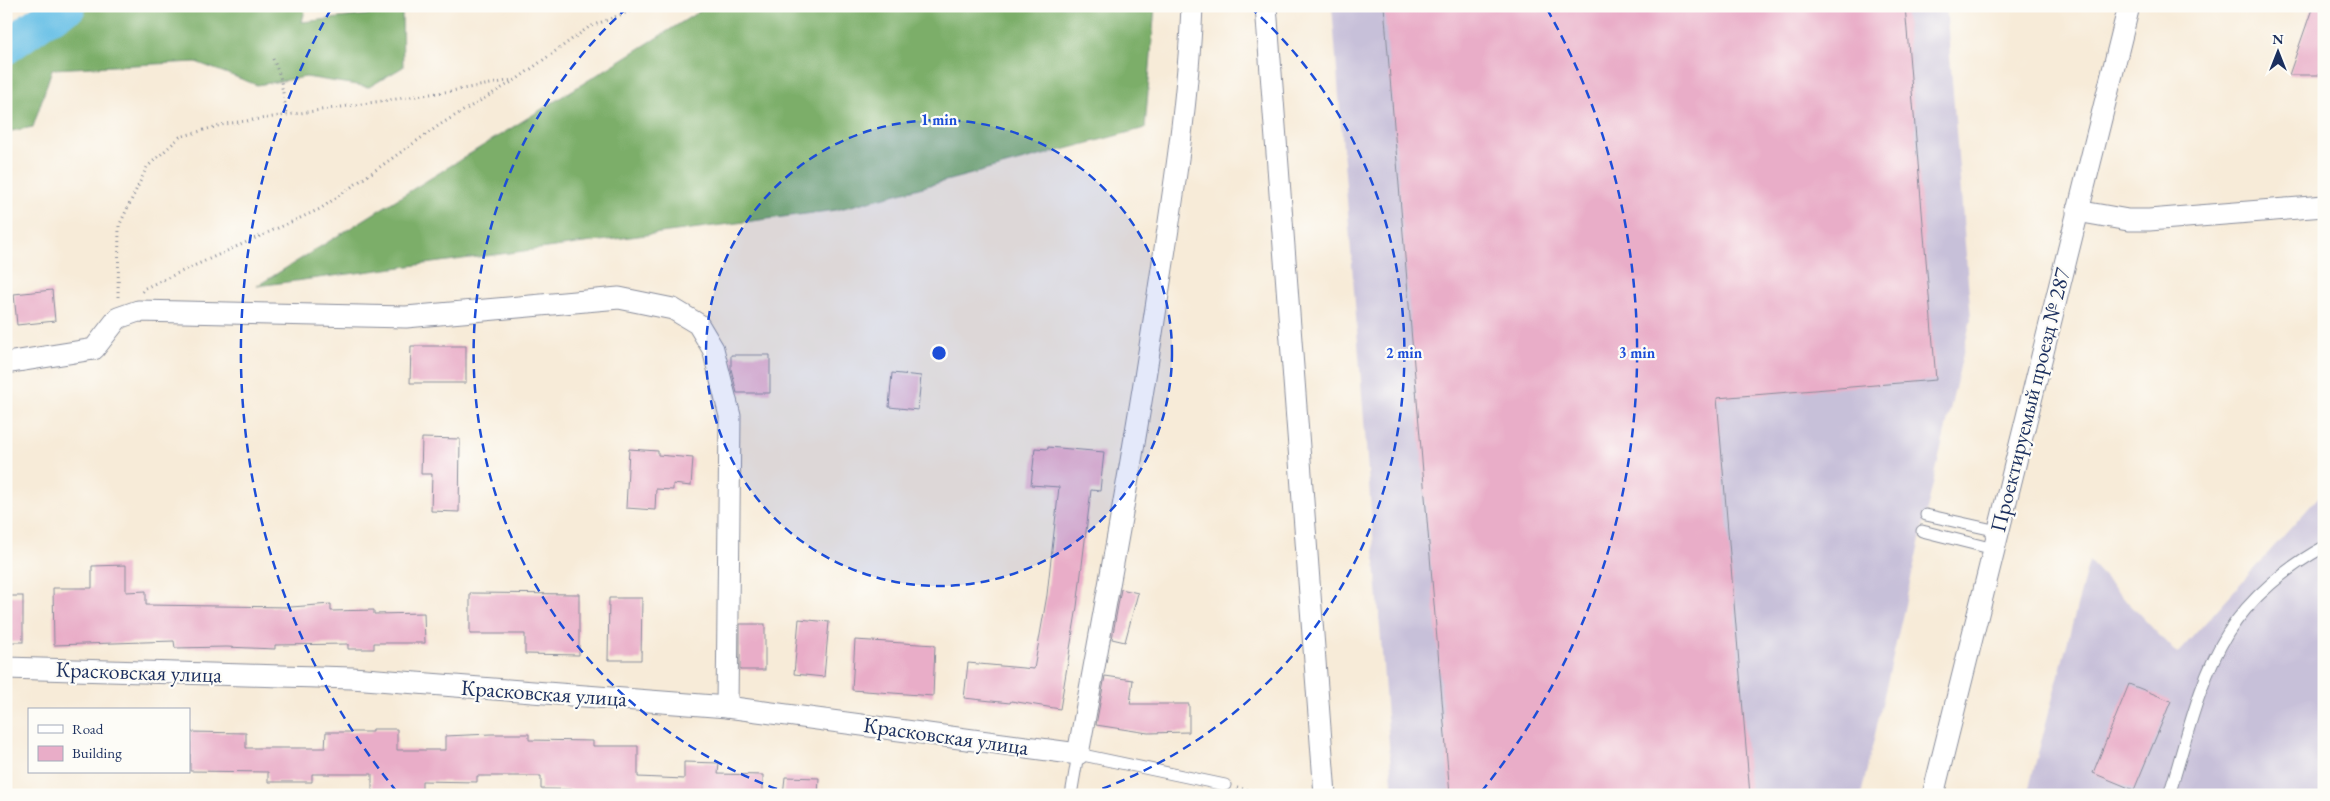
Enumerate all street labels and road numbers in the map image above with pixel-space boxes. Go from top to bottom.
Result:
street label: Проектируемый проезд № 287 [1983,264,2077,535]
street label: Красковская улица [55,655,223,689]
street label: Красковская улица [460,673,628,713]
street label: Красковская улица [862,710,1031,762]

